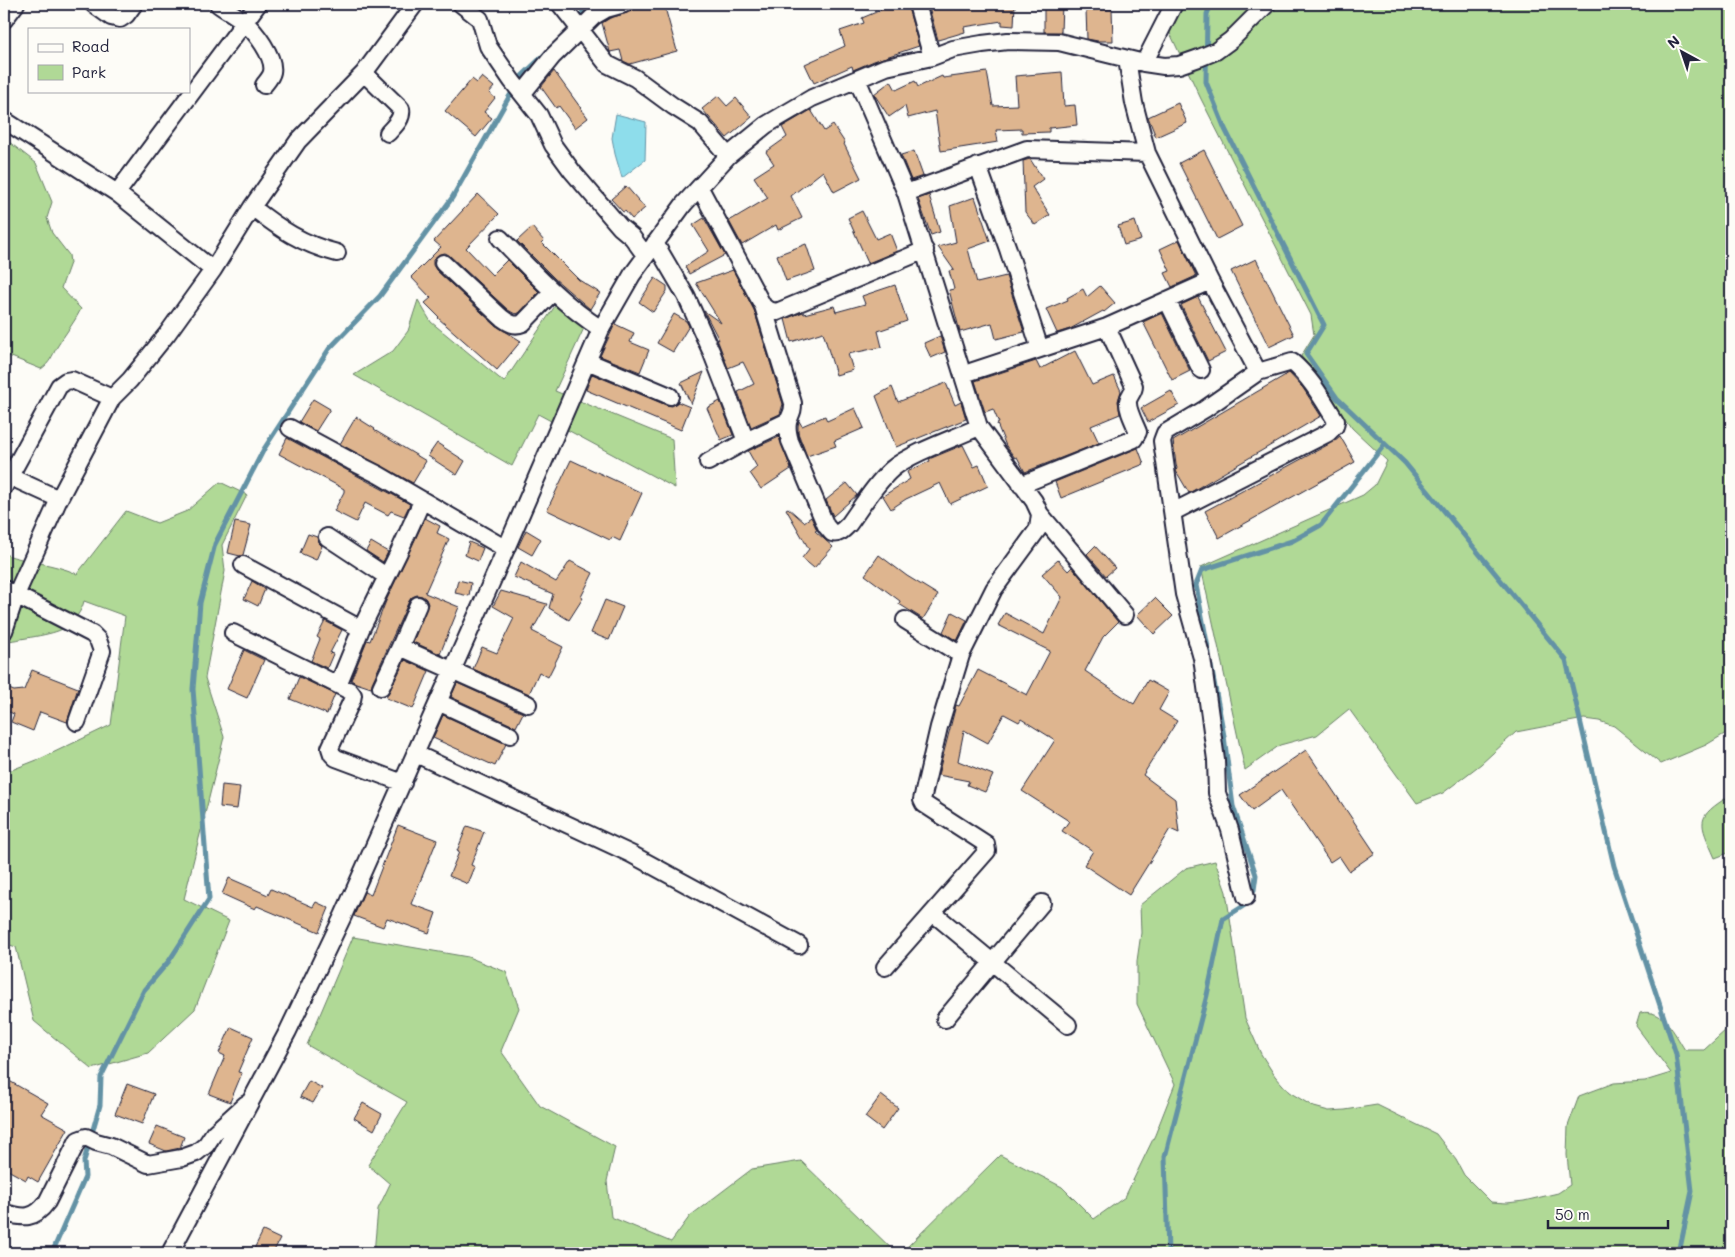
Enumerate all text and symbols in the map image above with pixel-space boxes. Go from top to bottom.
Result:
legend [28,28,190,92]
north arrow [1658,28,1708,78]
text: N [1663,31,1684,52]
text: Road [72,36,109,56]
text: Park [72,62,106,82]
scale bar [1548,1197,1668,1229]
text: 50 m [1555,1204,1590,1224]

